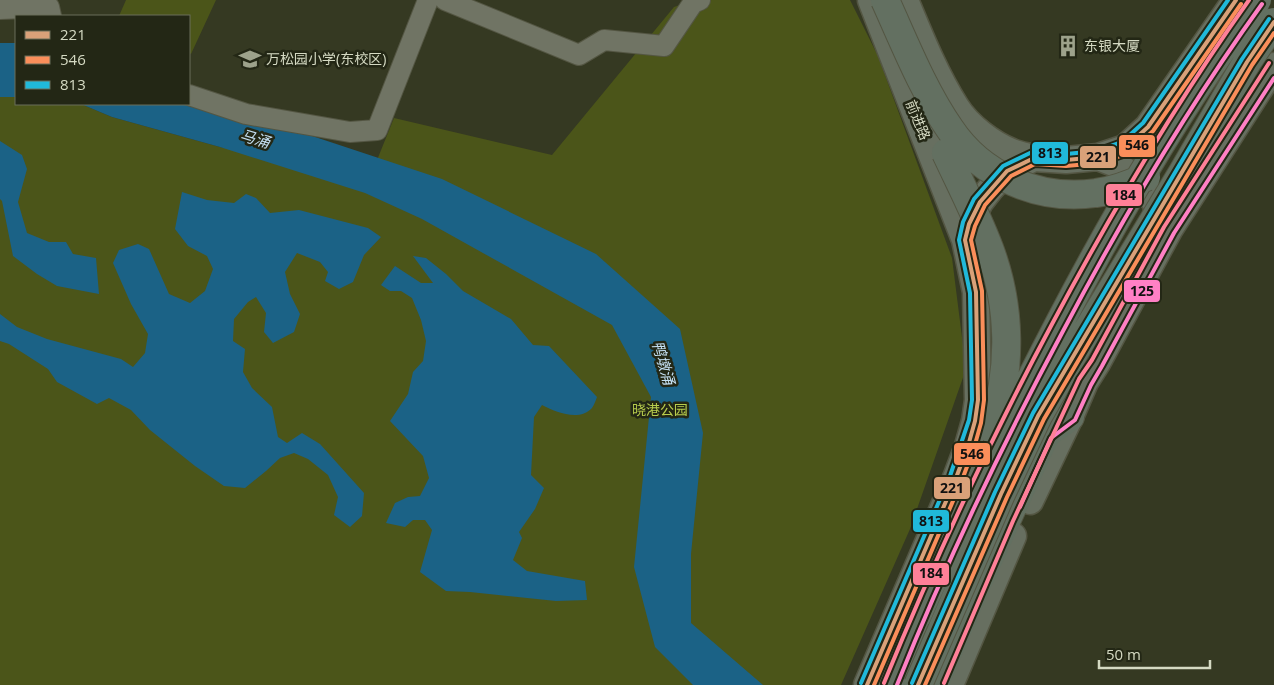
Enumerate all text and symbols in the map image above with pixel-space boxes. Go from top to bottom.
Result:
legend [15,15,190,105]
text: 221 [60,24,86,44]
building icon: 东银大厦 [1055,33,1081,59]
place label: 东银大厦 [1084,36,1140,55]
school or university icon: 万松园小学(东校区) [237,46,263,72]
text: 546 [60,49,86,69]
place label: 万松园小学(东校区) [266,49,386,68]
text: 813 [60,74,86,94]
street label: 前进路 [902,97,935,143]
water label: 马涌 [238,124,274,153]
line badge: 546 [1118,134,1156,158]
text: 546 [1125,135,1149,154]
line badge: 813 [1031,141,1069,165]
text: 813 [1038,143,1062,162]
line badge: 221 [1079,145,1117,169]
text: 221 [1086,147,1110,166]
line badge: 184 [1105,183,1143,207]
text: 184 [1112,185,1136,204]
line badge: 125 [1123,279,1161,303]
text: 125 [1130,281,1154,300]
water label: 鸭墩涌 [648,338,680,389]
park label: 晓港公园 [632,400,688,419]
line badge: 546 [953,442,991,466]
text: 546 [960,444,984,463]
line badge: 221 [933,476,971,500]
text: 221 [940,478,964,497]
line badge: 813 [912,509,950,533]
text: 813 [919,511,943,530]
line badge: 184 [912,562,950,586]
text: 184 [919,563,943,582]
scale bar [1099,638,1210,670]
text: 50 m [1106,644,1141,664]

